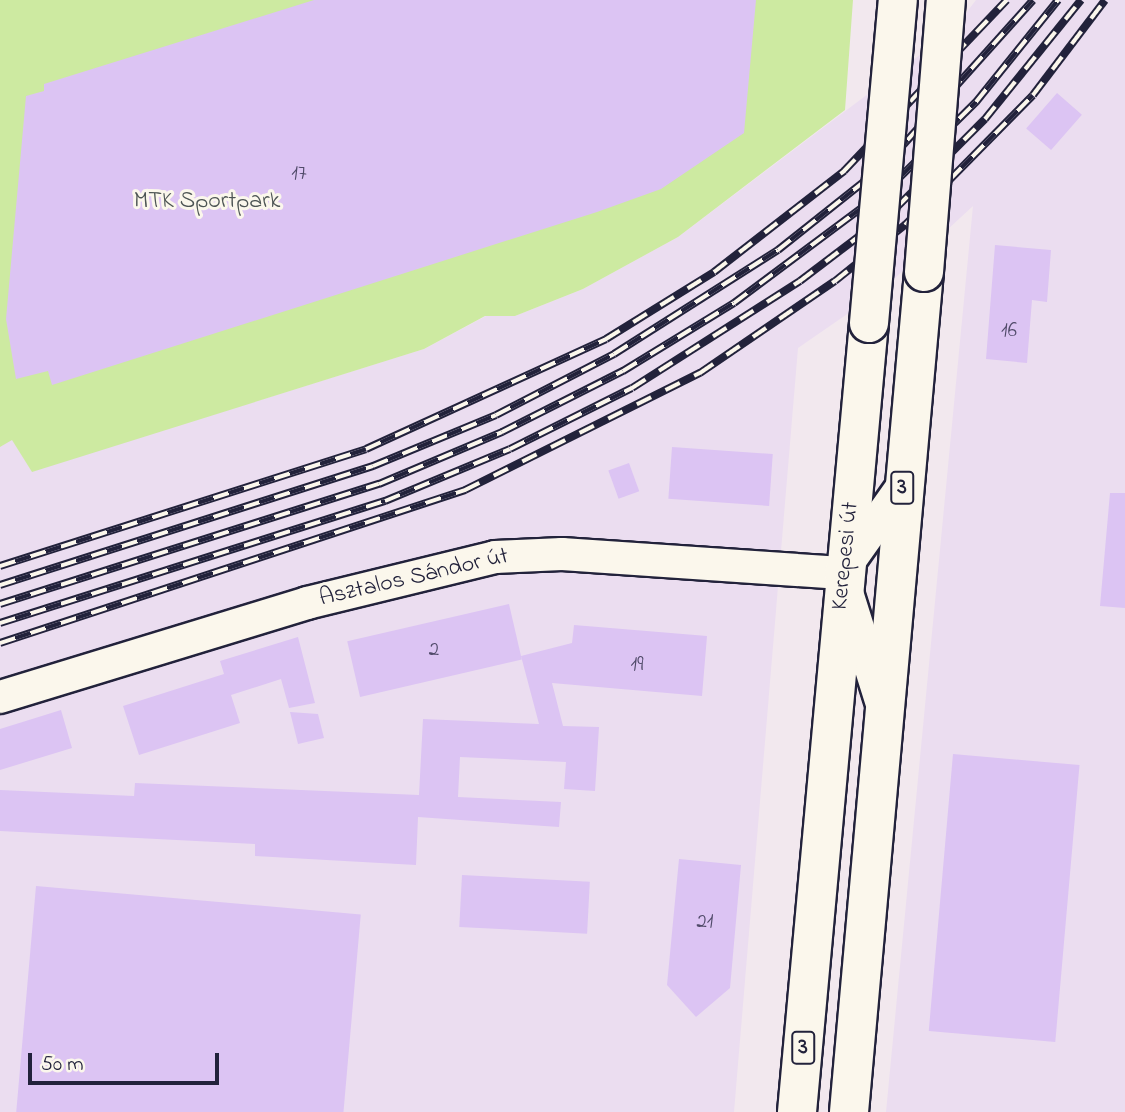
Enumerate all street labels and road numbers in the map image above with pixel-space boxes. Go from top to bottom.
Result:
road number: 3 [890,468,914,508]
street label: Kerepesi út [826,500,866,612]
street label: Asztalos Sándor út [317,542,511,614]
road number: 3 [791,1028,815,1068]

